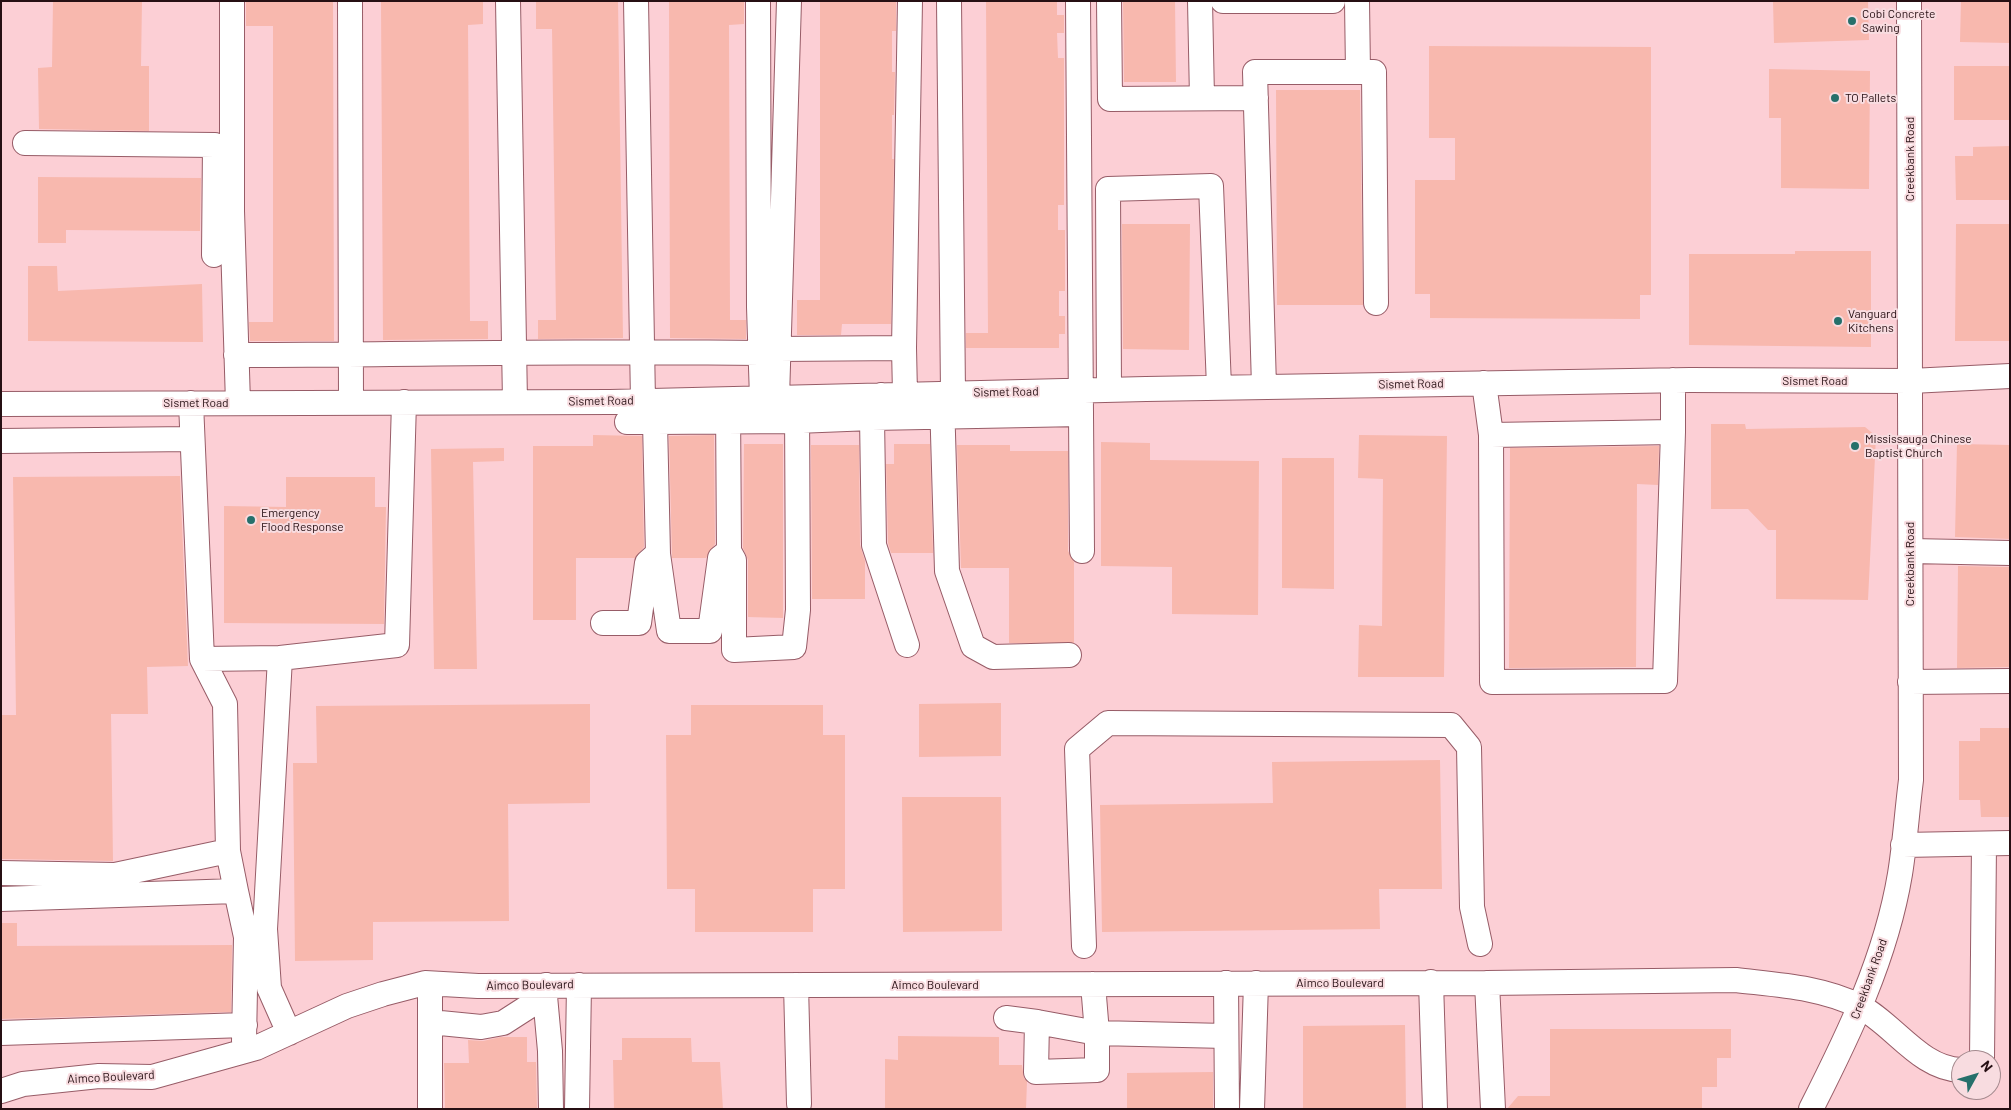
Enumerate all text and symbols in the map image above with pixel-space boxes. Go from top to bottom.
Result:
place label: Cobi Concrete Sawing [1862,7,1935,35]
marker: Cobi Concrete Sawing [1846,15,1858,27]
place label: TO Pallets [1845,91,1896,105]
marker: TO Pallets [1829,92,1841,104]
street label: Creekbank Road [1903,117,1917,201]
place label: Vanguard Kitchens [1848,307,1897,335]
marker: Vanguard Kitchens [1832,315,1844,327]
street label: Sismet Road [1782,374,1848,388]
street label: Sismet Road [1378,376,1444,392]
street label: Sismet Road [973,384,1039,400]
street label: Sismet Road [568,393,634,409]
street label: Sismet Road [163,396,229,410]
place label: Mississauga Chinese Baptist Church [1865,432,1972,460]
marker: Mississauga Chinese Baptist Church [1849,440,1861,452]
place label: Emergency Flood Response [261,506,344,534]
marker: Emergency Flood Response [245,514,257,526]
street label: Creekbank Road [1903,522,1917,606]
street label: Creekbank Road [1848,937,1890,1021]
street label: Aimco Boulevard [1296,976,1384,990]
street label: Aimco Boulevard [486,977,574,993]
street label: Aimco Boulevard [891,978,979,992]
north arrow [1951,1050,2001,1100]
text: N [1978,1057,1997,1075]
street label: Aimco Boulevard [67,1068,155,1086]

